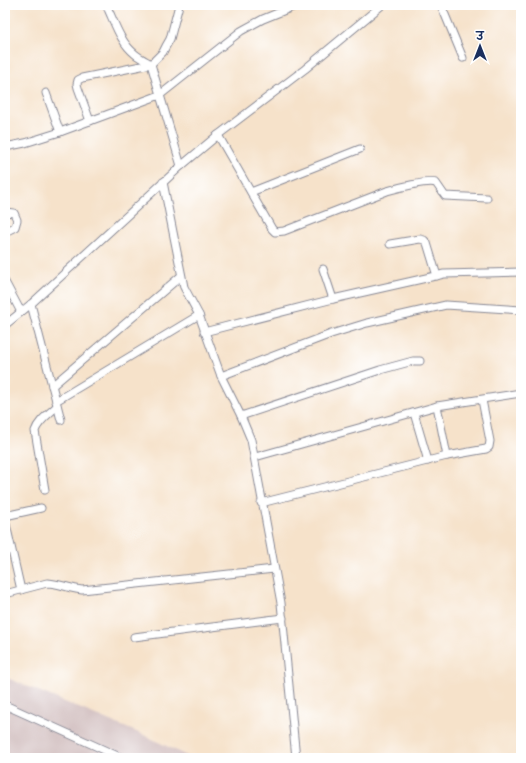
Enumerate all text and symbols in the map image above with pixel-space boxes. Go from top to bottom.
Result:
north arrow [460,26,500,66]
text: उ [475,30,485,43]

